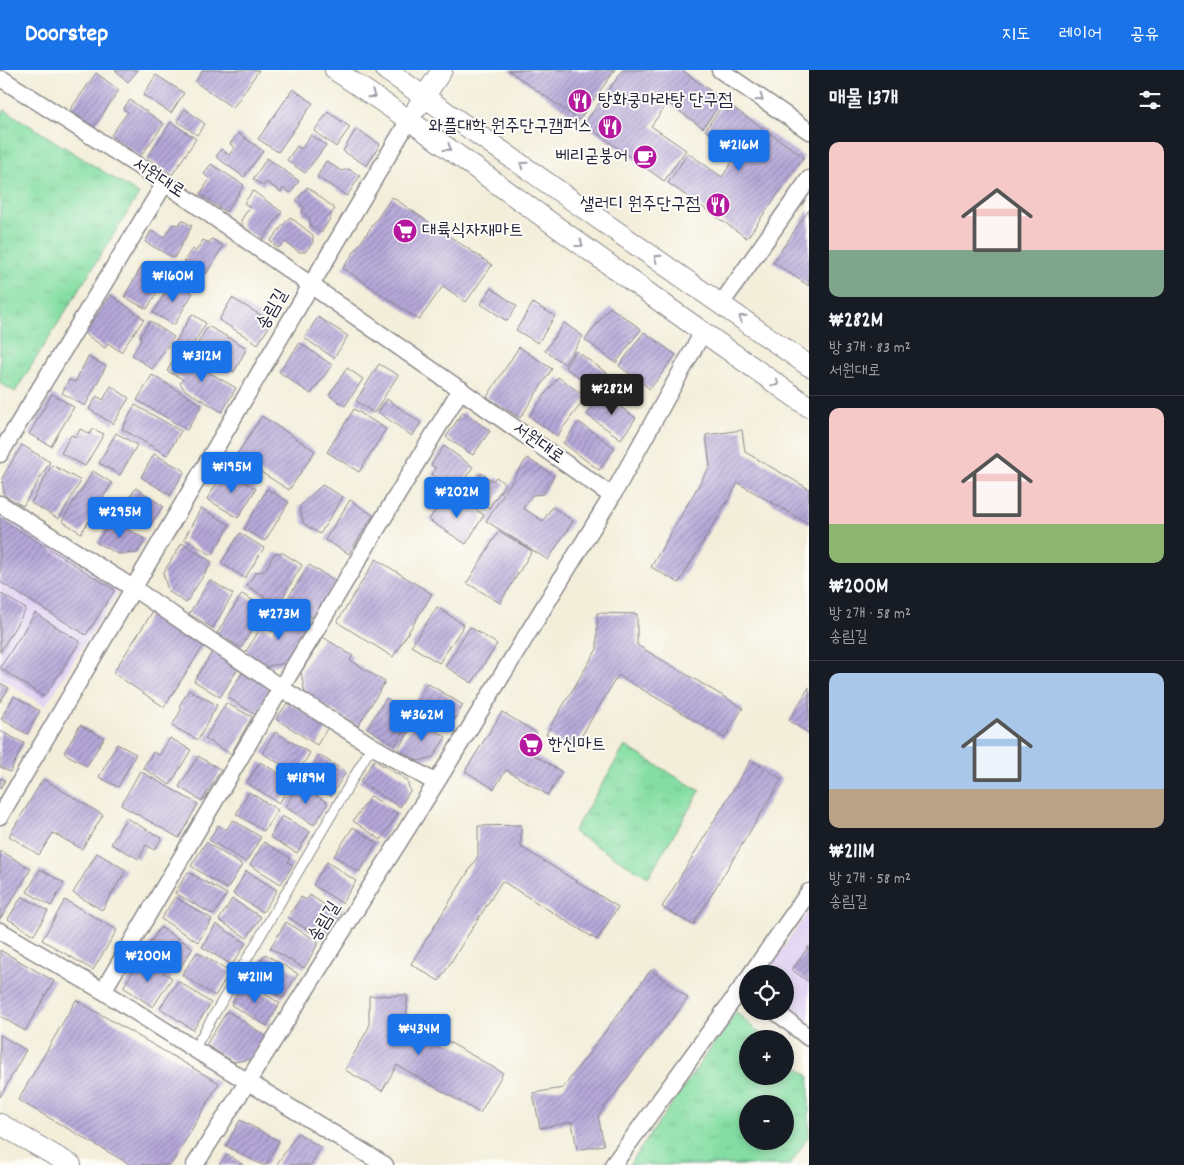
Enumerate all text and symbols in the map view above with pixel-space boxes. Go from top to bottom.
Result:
text: Doorstep [25,18,108,52]
text: 지도 [1002,23,1031,48]
text: 레이어 [1059,23,1102,48]
text: 공유 [1130,23,1159,48]
text: 매물 13개 [829,85,898,115]
icon: filters [1136,86,1164,114]
restaurant icon: 탕화쿵마라탕 단구점 [567,88,593,114]
one-way arrow [366,89,376,98]
place label: 탕화쿵마라탕 단구점 [598,89,733,114]
one-way arrow [755,91,764,101]
restaurant icon: 와플대학 원주단구캠퍼스 [597,114,623,140]
place label: 와플대학 원주단구캠퍼스 [429,115,592,140]
pin: ₩216M [704,129,774,172]
text: ₩216M [719,134,759,157]
one-way arrow [442,143,451,151]
cafe icon: 베리굳붕어 [632,144,658,170]
place label: 베리굳붕어 [556,145,628,170]
street label: 서원대로 [127,153,189,205]
one-way arrow [520,162,529,171]
icon: home [952,175,1042,265]
restaurant icon: 샐러디 원주단구점 [705,192,731,218]
place label: 샐러디 원주단구점 [580,193,701,218]
supermarket icon: 대륙식자재마트 [392,218,418,244]
place label: 대륙식자재마트 [422,219,523,244]
one-way arrow [574,238,584,247]
one-way arrow [653,255,663,264]
pin: ₩160M [138,260,208,303]
text: ₩160M [153,265,193,288]
street label: 송림길 [251,284,295,335]
text: ₩282M [829,307,883,337]
one-way arrow [738,315,747,324]
text: 방 3개 · 83 m² [829,337,911,360]
pin: ₩312M [167,340,237,383]
text: ₩312M [183,345,221,368]
text: 서원대로 [829,360,881,383]
pin: ₩282M [577,374,647,416]
one-way arrow [770,377,779,386]
text: ₩282M [591,378,633,401]
street label: 서원대로 [507,417,569,471]
icon: home [952,440,1042,530]
pin: ₩195M [197,452,267,494]
text: ₩195M [213,456,251,479]
pin: ₩202M [422,476,492,519]
text: ₩202M [435,481,479,504]
pin: ₩295M [85,496,155,539]
text: ₩295M [99,501,141,524]
text: ₩200M [829,573,888,603]
pin: ₩273M [244,598,314,641]
text: ₩273M [259,603,299,626]
text: 방 2개 · 58 m² [829,603,911,626]
text: 송림길 [829,626,868,649]
pin: ₩362M [387,700,457,742]
text: ₩362M [401,704,443,727]
icon: home [952,705,1042,795]
supermarket icon: 한신마트 [518,732,544,758]
place label: 한신마트 [548,733,606,758]
pin: ₩189M [271,762,341,805]
text: ₩189M [287,767,325,790]
text: ₩211M [829,838,875,868]
text: 방 2개 · 58 m² [829,868,911,891]
text: 송림길 [829,891,868,914]
street label: 송림길 [303,897,347,947]
pin: ₩200M [113,940,183,983]
text: ₩200M [125,945,171,968]
pin: ₩211M [220,962,290,1004]
map controls [739,965,794,1150]
button: locate [739,965,794,1020]
text: ₩211M [238,966,272,989]
pin: ₩434M [384,1014,454,1056]
text: ₩434M [398,1018,440,1041]
button: + [739,1030,794,1085]
button: − [739,1095,794,1150]

